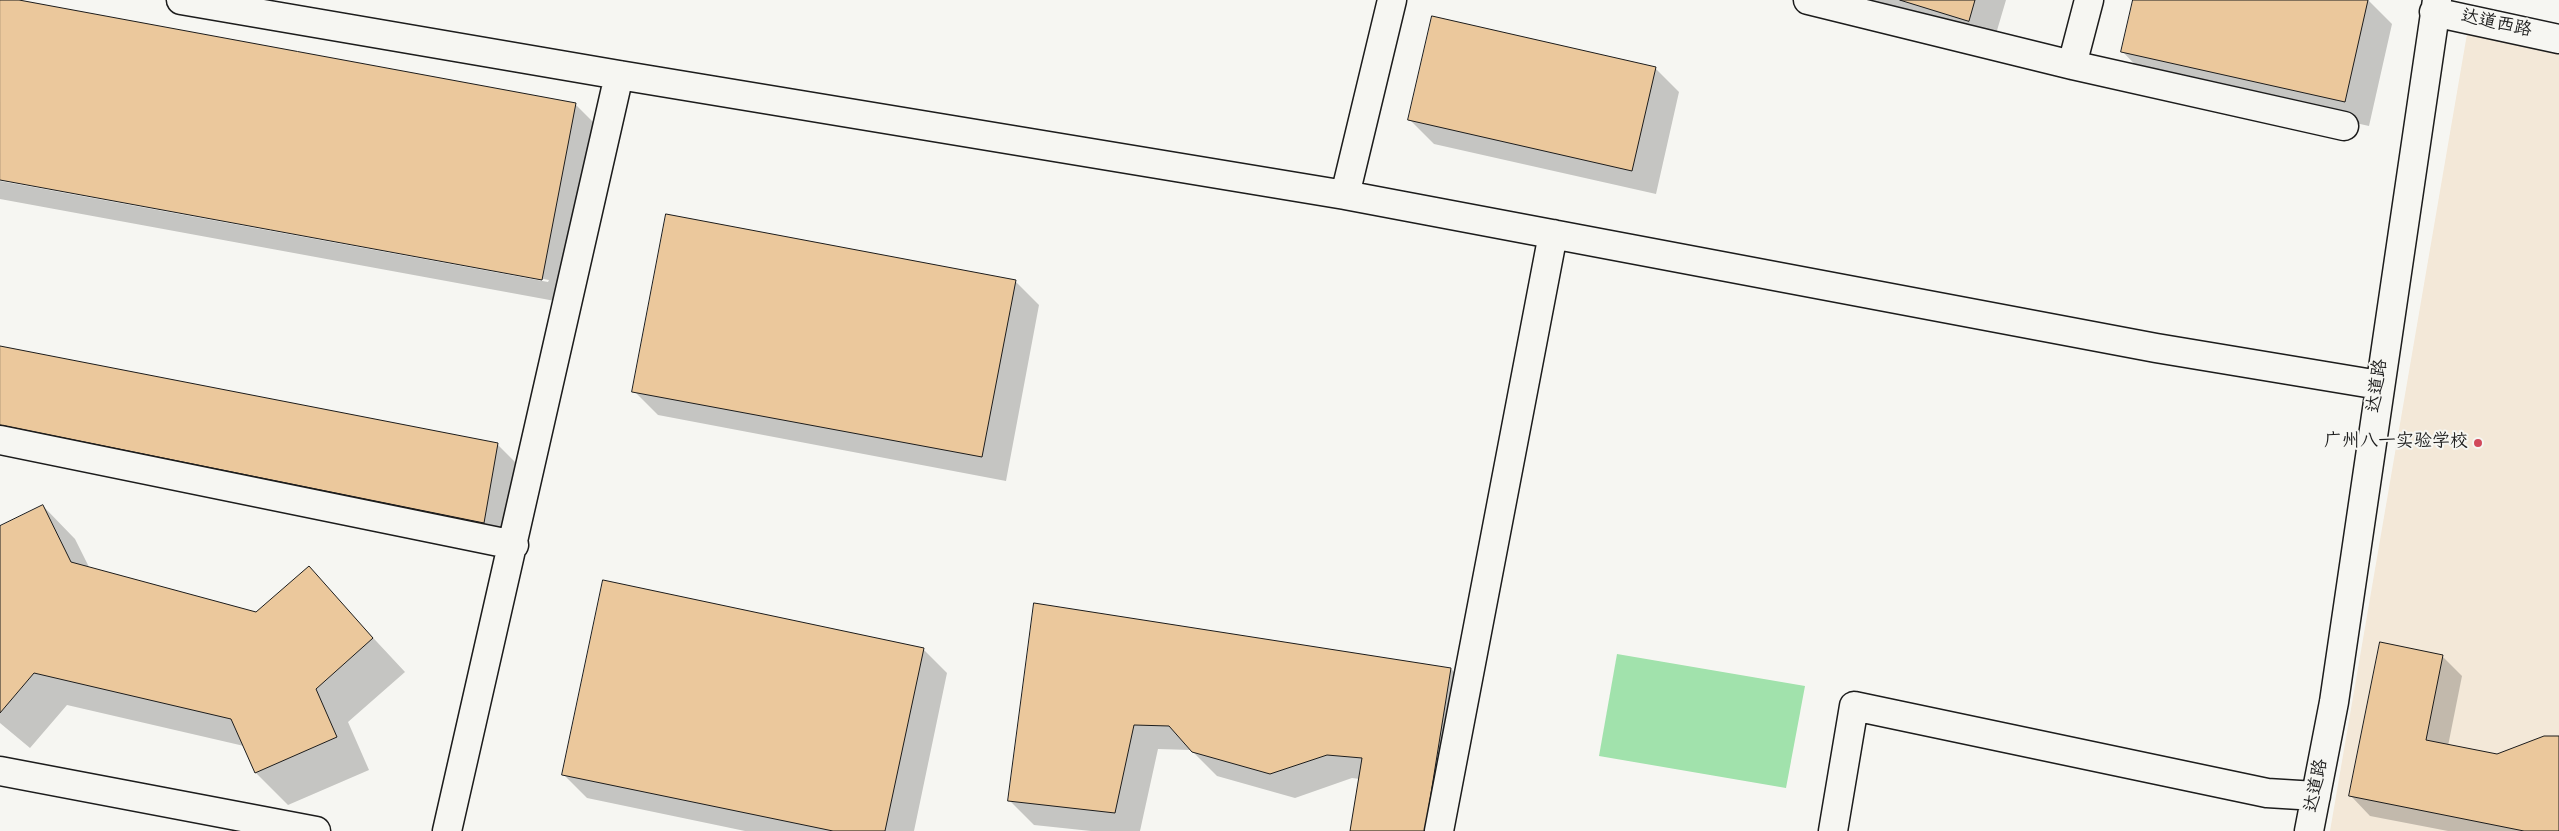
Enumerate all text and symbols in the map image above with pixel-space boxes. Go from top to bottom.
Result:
street label: 达道西路 [2459,7,2533,43]
street label: 达道路 [2365,358,2393,414]
place label: 广州八一实验学校 [2324,432,2468,454]
marker: 广州八一实验学校 [2472,437,2484,449]
street label: 达道路 [2302,757,2334,815]

